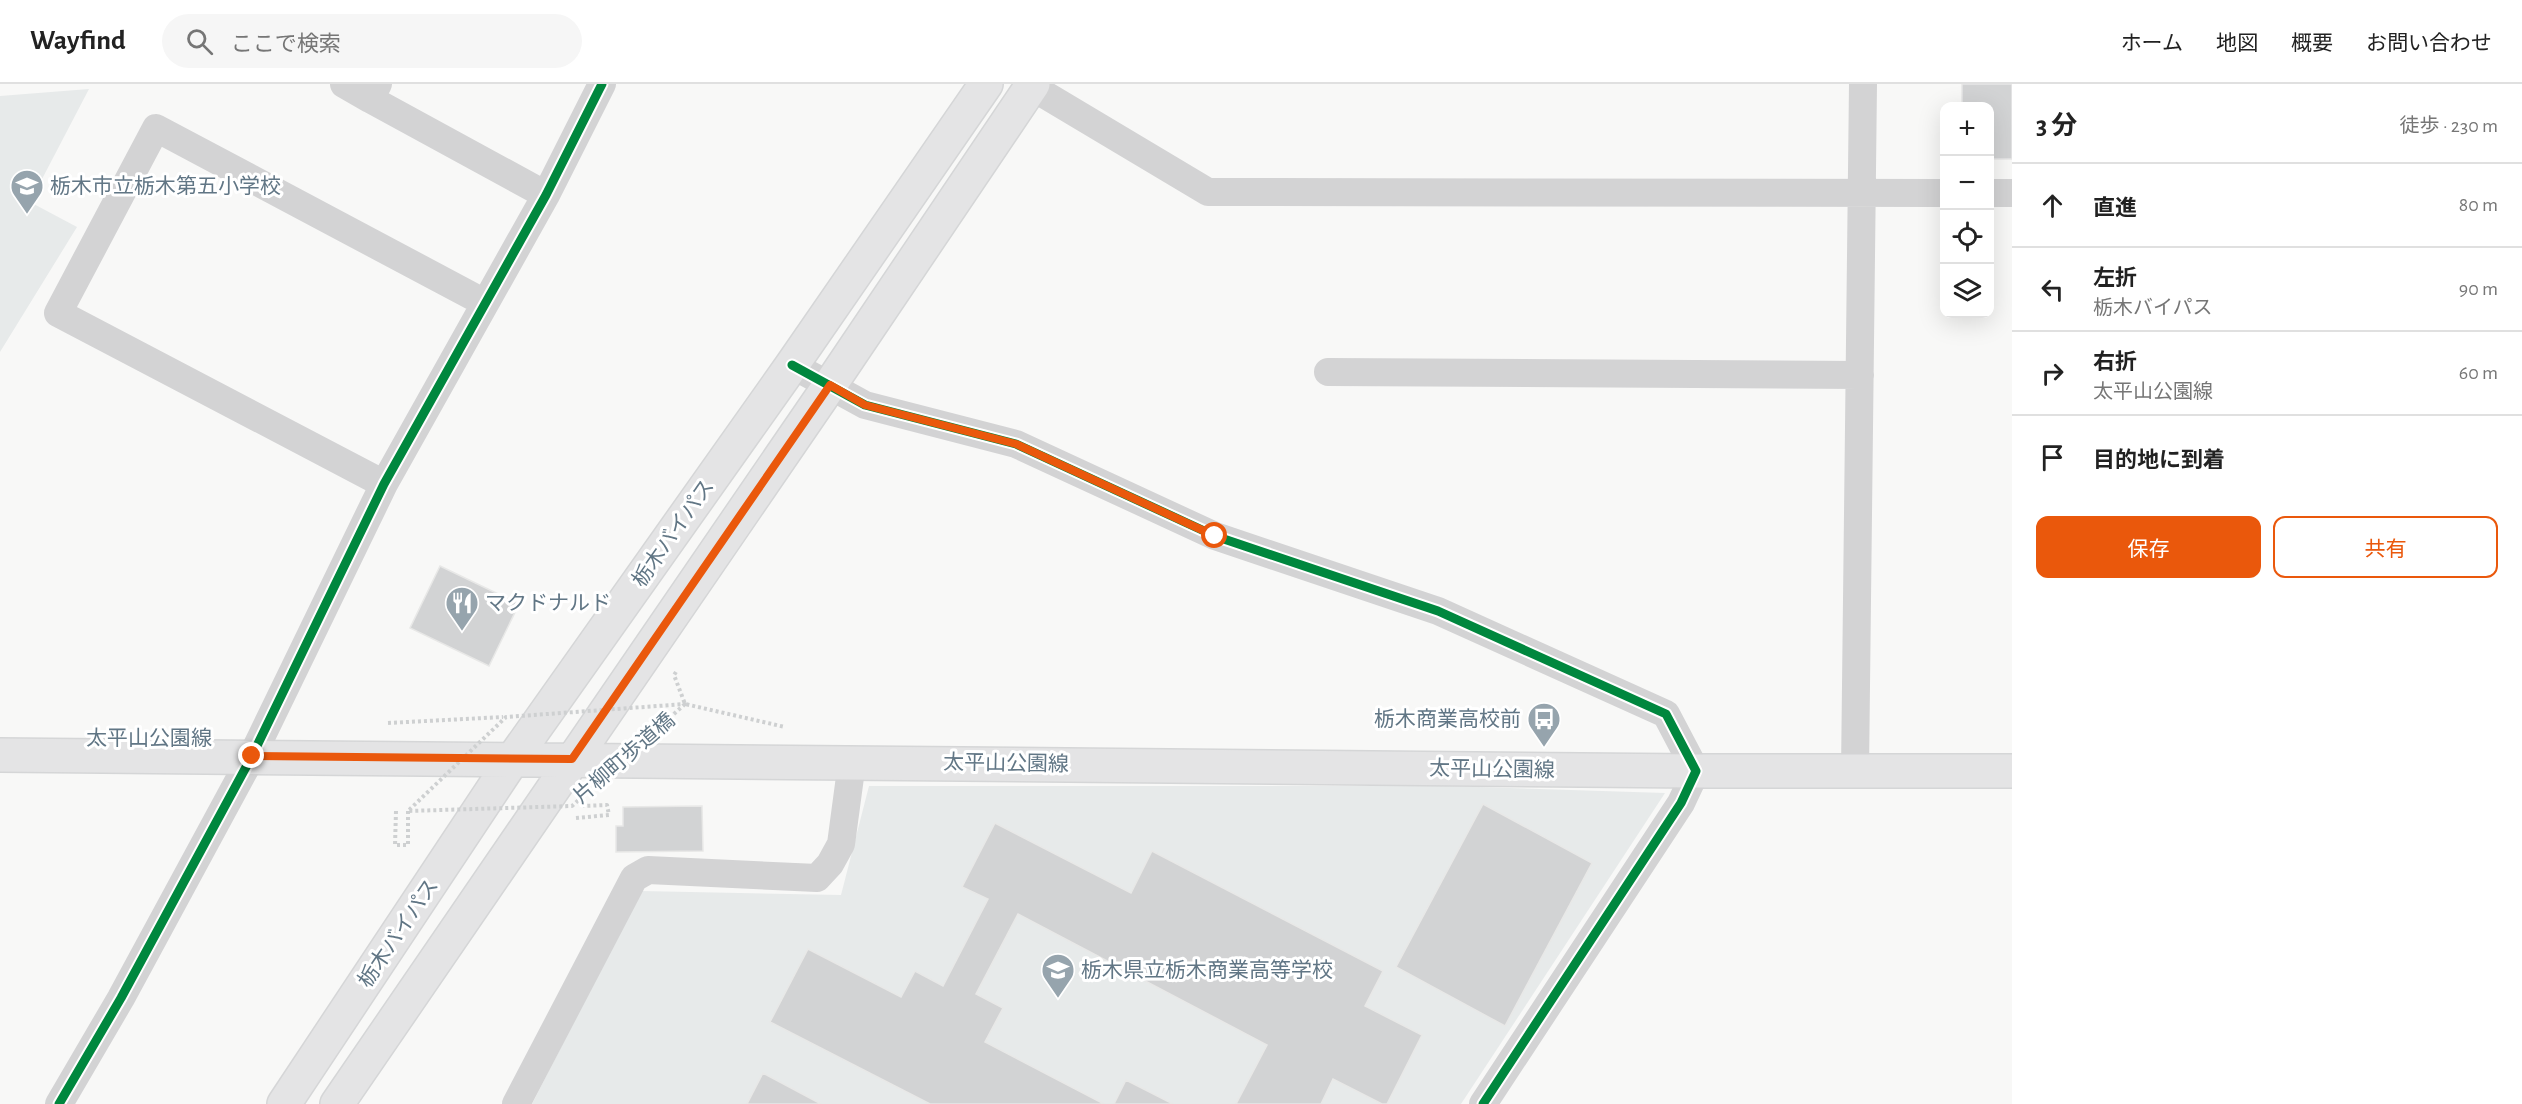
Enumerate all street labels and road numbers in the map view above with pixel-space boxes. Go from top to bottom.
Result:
street label: 栃木バイパス [628,475,718,591]
street label: 片柳町歩道橋 [569,708,679,808]
street label: 太平山公園線 [86,727,212,749]
street label: 太平山公園線 [943,751,1069,775]
street label: 太平山公園線 [1429,757,1555,781]
street label: 栃木バイパス [354,875,442,991]

